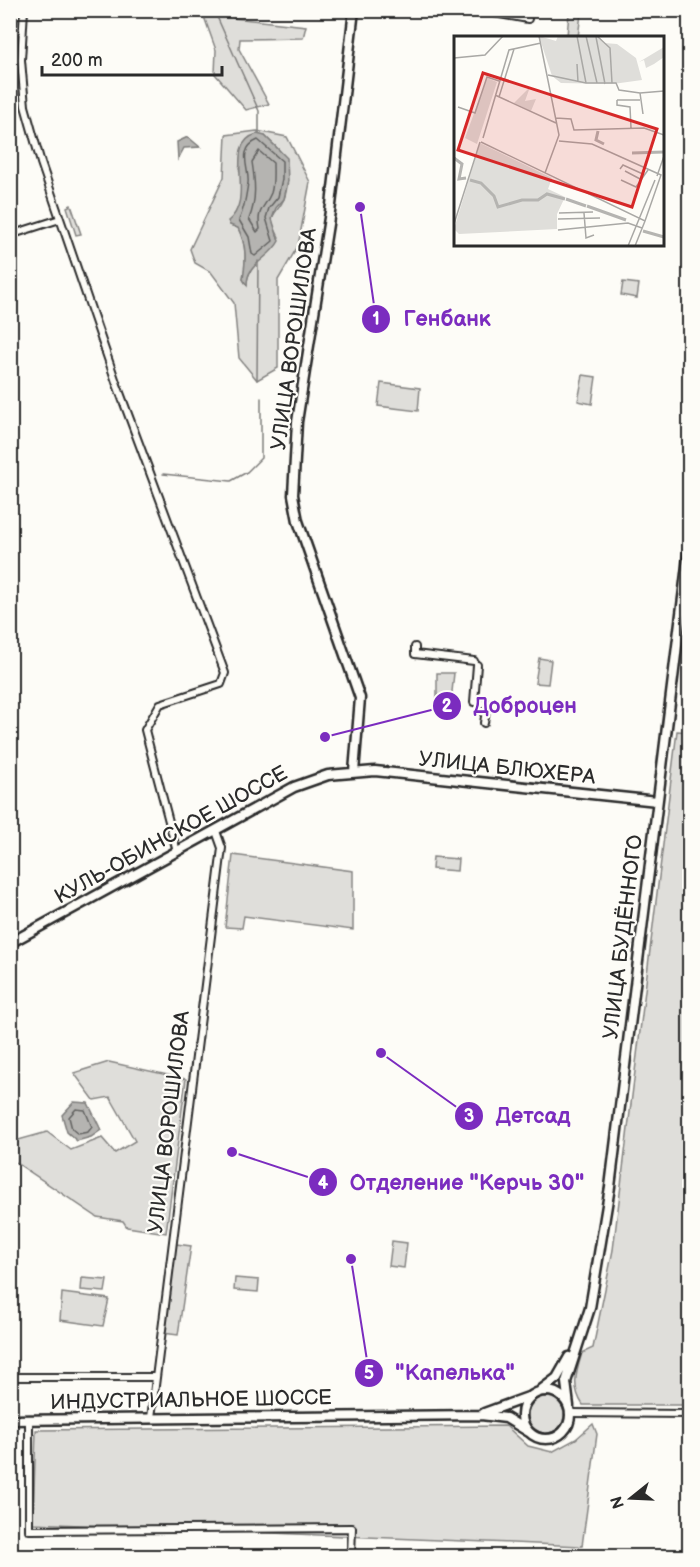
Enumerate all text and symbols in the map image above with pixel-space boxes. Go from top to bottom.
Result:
inset map [454,36,664,246]
scale bar [42,39,222,77]
text: 200 m [51,50,103,71]
street label: УЛИЦА ВОРОШИЛОВА [266,226,322,452]
callout: Генбанк [361,299,503,339]
text: Генбанк [403,306,491,333]
text: 1 [372,309,380,330]
callout: Доброцен [432,686,589,726]
text: Доброцен [473,693,577,720]
text: 2 [442,696,453,717]
street label: УЛИЦА БЛЮХЕРА [417,746,597,790]
street label: КУЛЬ-ОБИНСКОЕ ШОССЕ [50,761,292,909]
street label: УЛИЦА БУДЁННОГО [598,833,648,1041]
street label: УЛИЦА ВОРОШИЛОВА [143,1009,195,1235]
callout: Детсад [454,1096,583,1136]
text: Детсад [496,1103,571,1130]
text: 3 [464,1106,474,1127]
callout: Отделение "Керчь 30" [308,1162,596,1202]
text: Отделение "Керчь 30" [350,1170,584,1197]
text: 4 [318,1173,329,1194]
callout: "Капелька" [354,1353,527,1393]
text: "Капелька" [395,1360,515,1387]
text: 5 [364,1363,374,1384]
street label: ИНДУСТРИАЛЬНОЕ ШОССЕ [50,1385,332,1415]
north arrow [601,1468,661,1528]
text: N [607,1494,629,1511]

